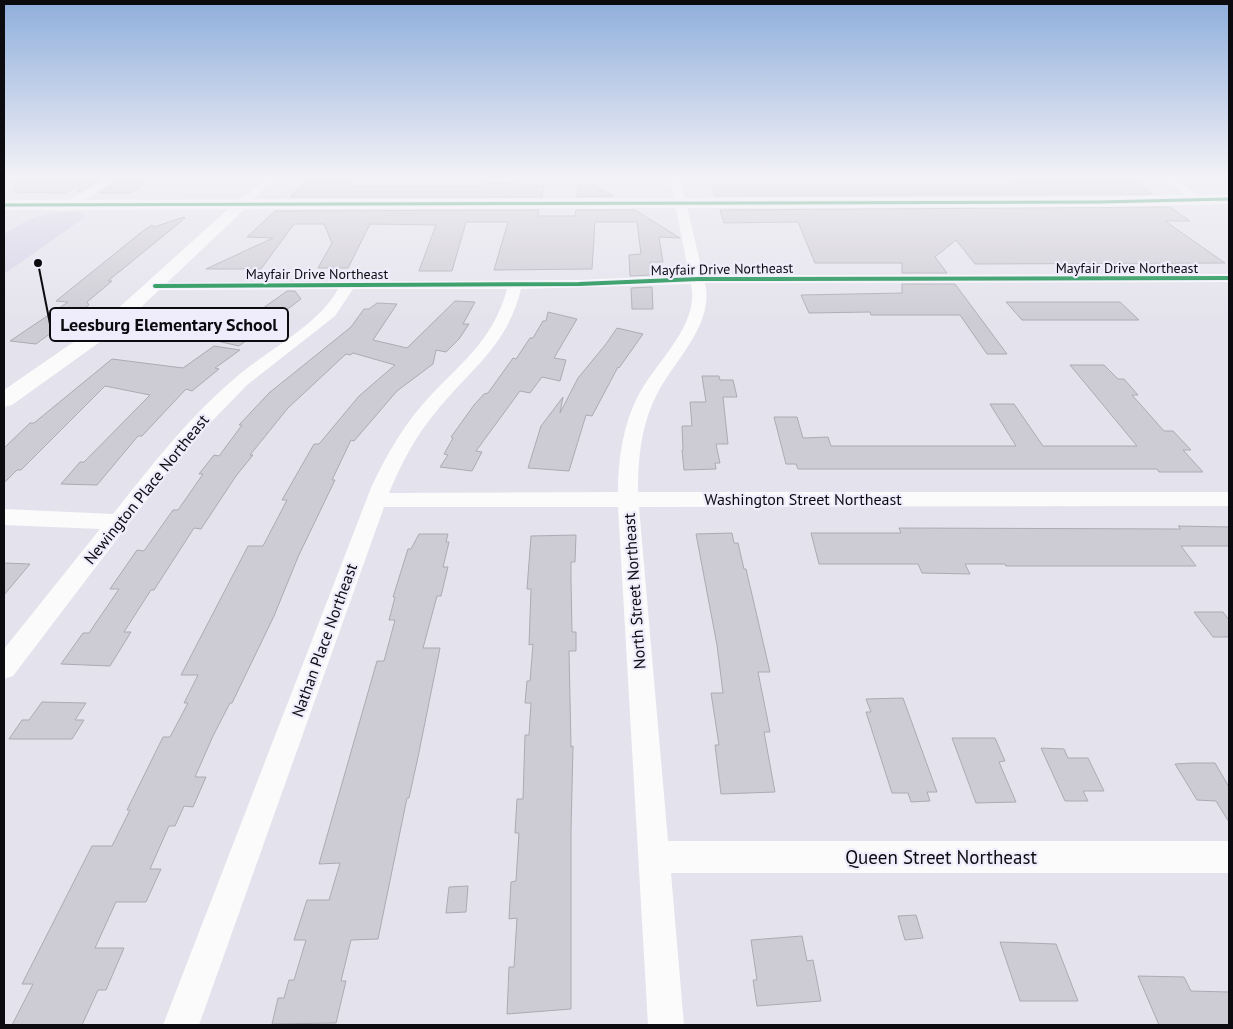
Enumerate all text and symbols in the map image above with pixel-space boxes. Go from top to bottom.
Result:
street label: Mayfair Drive Northeast [651,259,794,279]
street label: Mayfair Drive Northeast [1056,259,1199,277]
street label: Mayfair Drive Northeast [246,265,389,283]
callout: Leesburg Elementary School [50,308,288,341]
text: Leesburg Elementary School [60,313,278,336]
street label: Newington Place Northeast [79,409,213,568]
street label: Washington Street Northeast [704,489,902,509]
street label: North Street Northeast [619,512,649,670]
street label: Nathan Place Northeast [287,560,361,720]
street label: Queen Street Northeast [845,845,1037,869]

